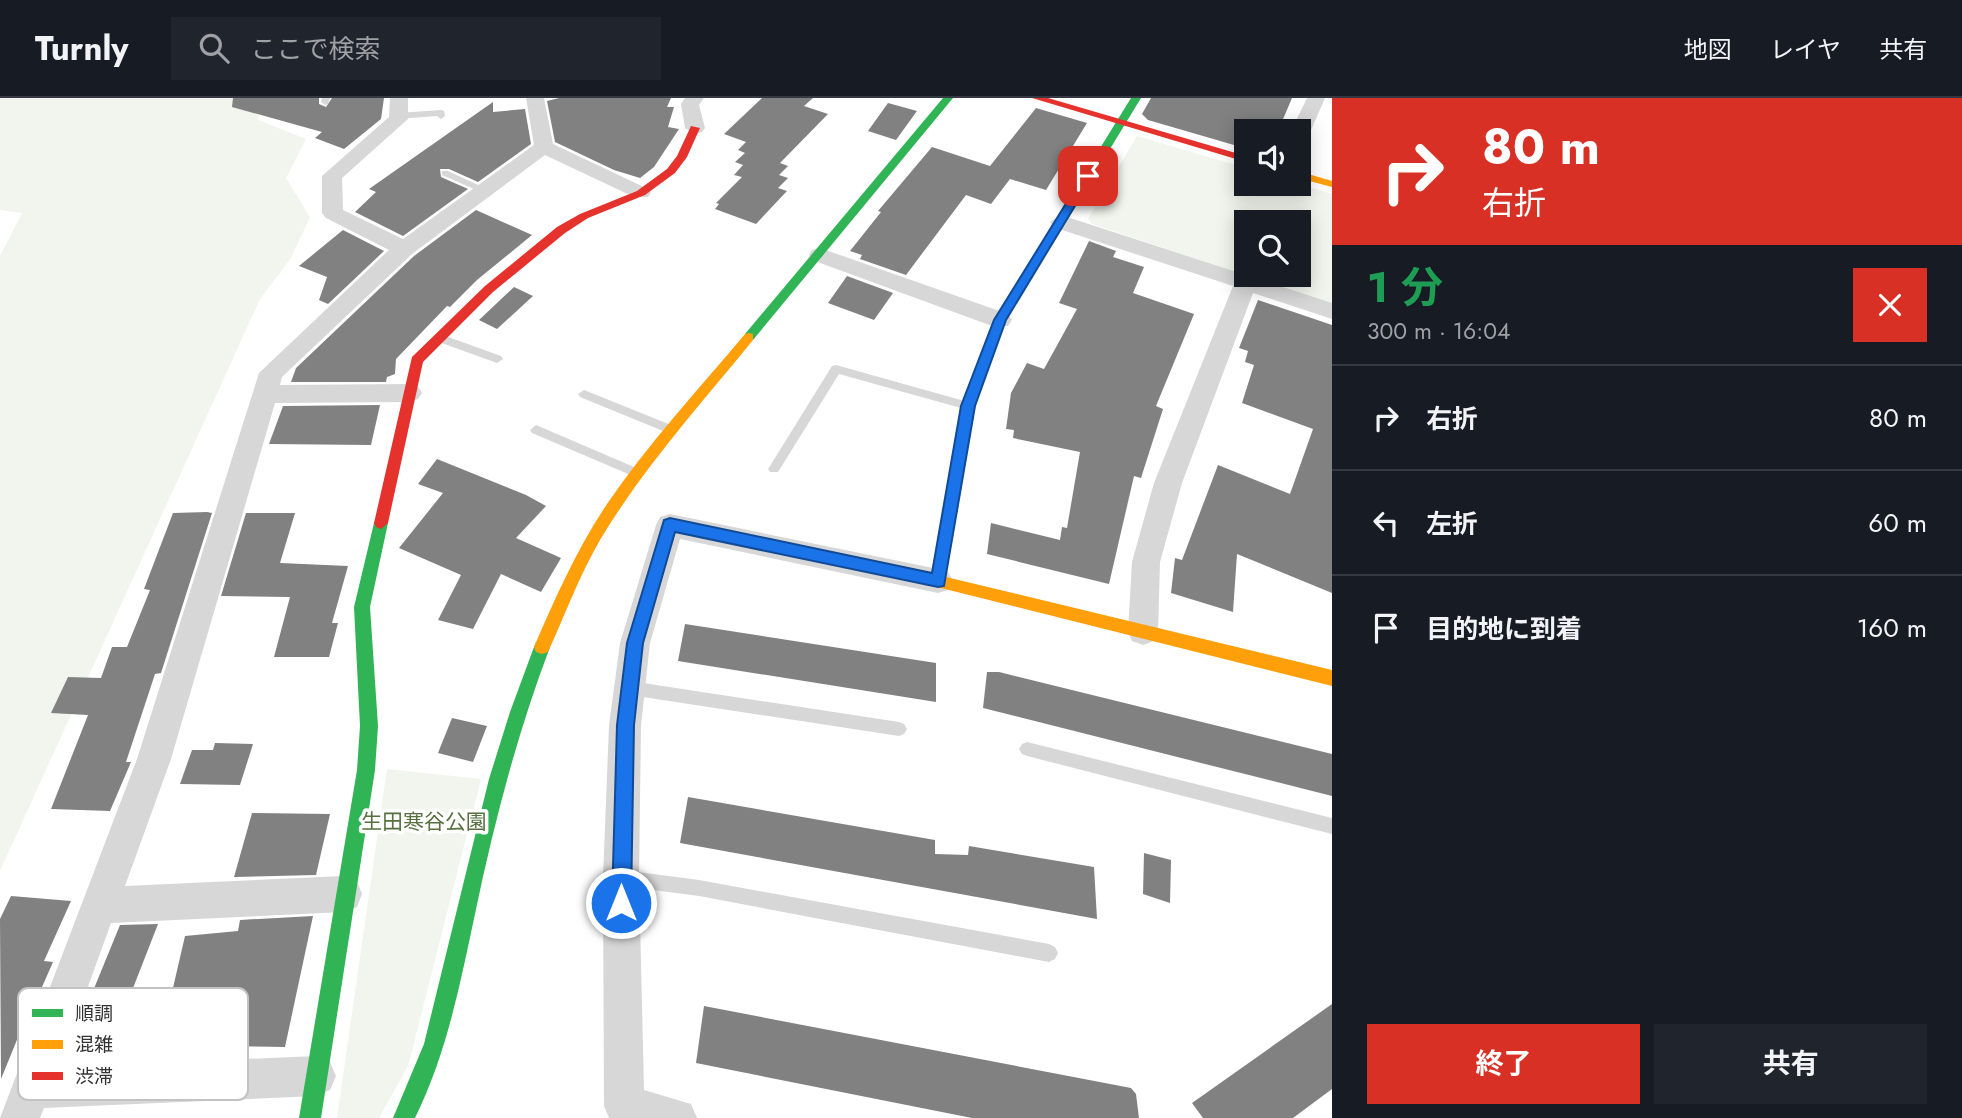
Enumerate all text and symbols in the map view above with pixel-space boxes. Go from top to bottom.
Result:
search box [171,17,661,80]
text: Turnly [35,25,129,72]
icon: search [195,29,233,67]
text: ここで検索 [251,30,381,68]
text: 地図 [1684,32,1732,67]
text: レイヤ [1770,32,1841,67]
text: 共有 [1879,32,1927,67]
text: 80 m [1482,112,1600,182]
map controls [1234,119,1311,287]
button: sound [1234,119,1311,196]
icon: right [1367,126,1458,217]
pin [1058,146,1118,206]
icon: arrive [1069,157,1107,195]
text: 右折 [1482,180,1546,226]
button: search [1234,210,1311,287]
text: 1 分 [1367,257,1443,318]
button: close [1853,268,1927,342]
text: 300 m · 16:04 [1367,314,1510,348]
icon: right [1367,399,1405,437]
text: 80 m [1869,399,1927,437]
text: 右折 [1426,400,1478,438]
icon: left [1367,504,1405,542]
text: 60 m [1868,504,1927,542]
text: 左折 [1426,505,1478,543]
icon: arrive [1367,609,1405,647]
text: 160 m [1857,609,1927,647]
text: 目的地に到着 [1426,610,1582,648]
park label: 生田寒谷公園 [361,807,487,837]
position arrow [584,866,658,940]
legend [18,988,248,1100]
text: 順調 [75,1000,113,1027]
button: 終了 [1367,1024,1640,1104]
button: 共有 [1654,1024,1927,1104]
text: 混雑 [75,1031,113,1058]
text: 渋滞 [75,1063,113,1090]

